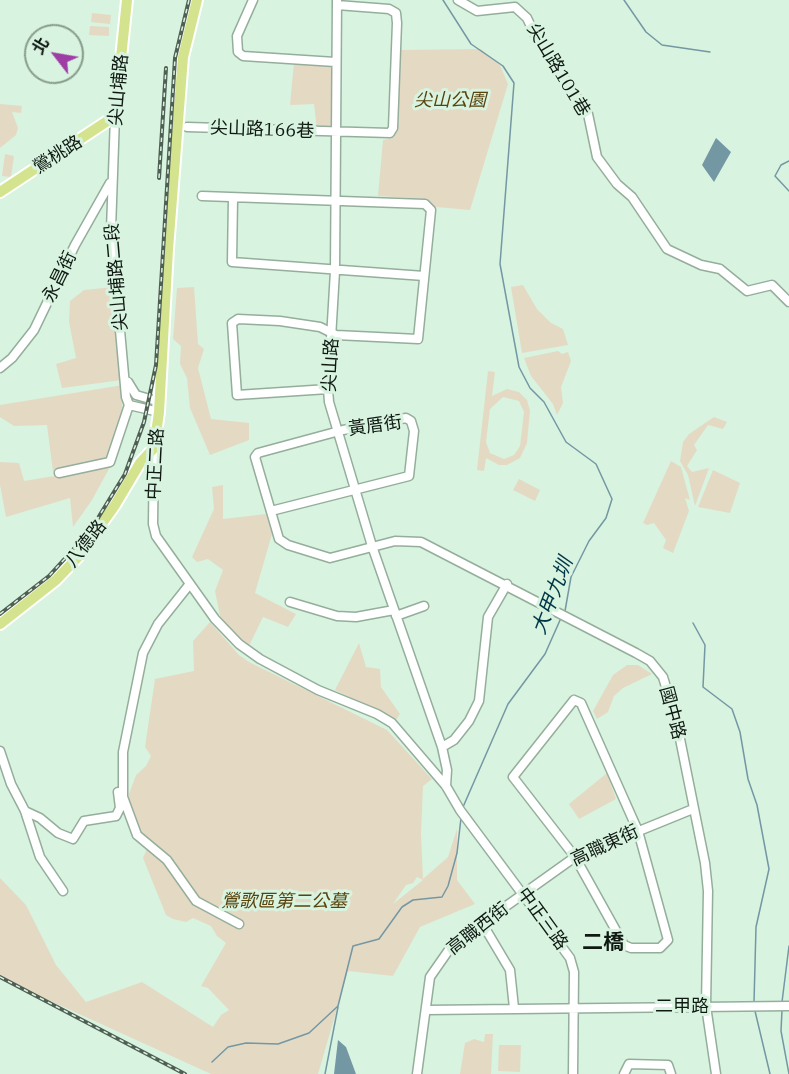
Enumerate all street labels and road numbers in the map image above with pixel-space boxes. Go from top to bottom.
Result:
street label: 尖山路101巷 [522,20,594,120]
street label: 尖山埔路 [105,53,133,127]
street label: 尖山路166巷 [209,117,315,143]
street label: 鶯桃路 [29,131,87,179]
street label: 尖山埔路二段 [102,222,132,332]
street label: 永昌街 [38,248,82,306]
street label: 尖山路 [319,337,343,393]
street label: 黃厝街 [347,412,403,440]
street label: 中正二路 [143,427,169,501]
street label: 八德路 [61,516,111,572]
street label: 國中路 [655,684,689,742]
street label: 高職東街 [568,821,642,871]
street label: 中正三路 [512,884,572,954]
street label: 高職西街 [443,898,513,960]
street label: 二甲路 [655,996,709,1018]

